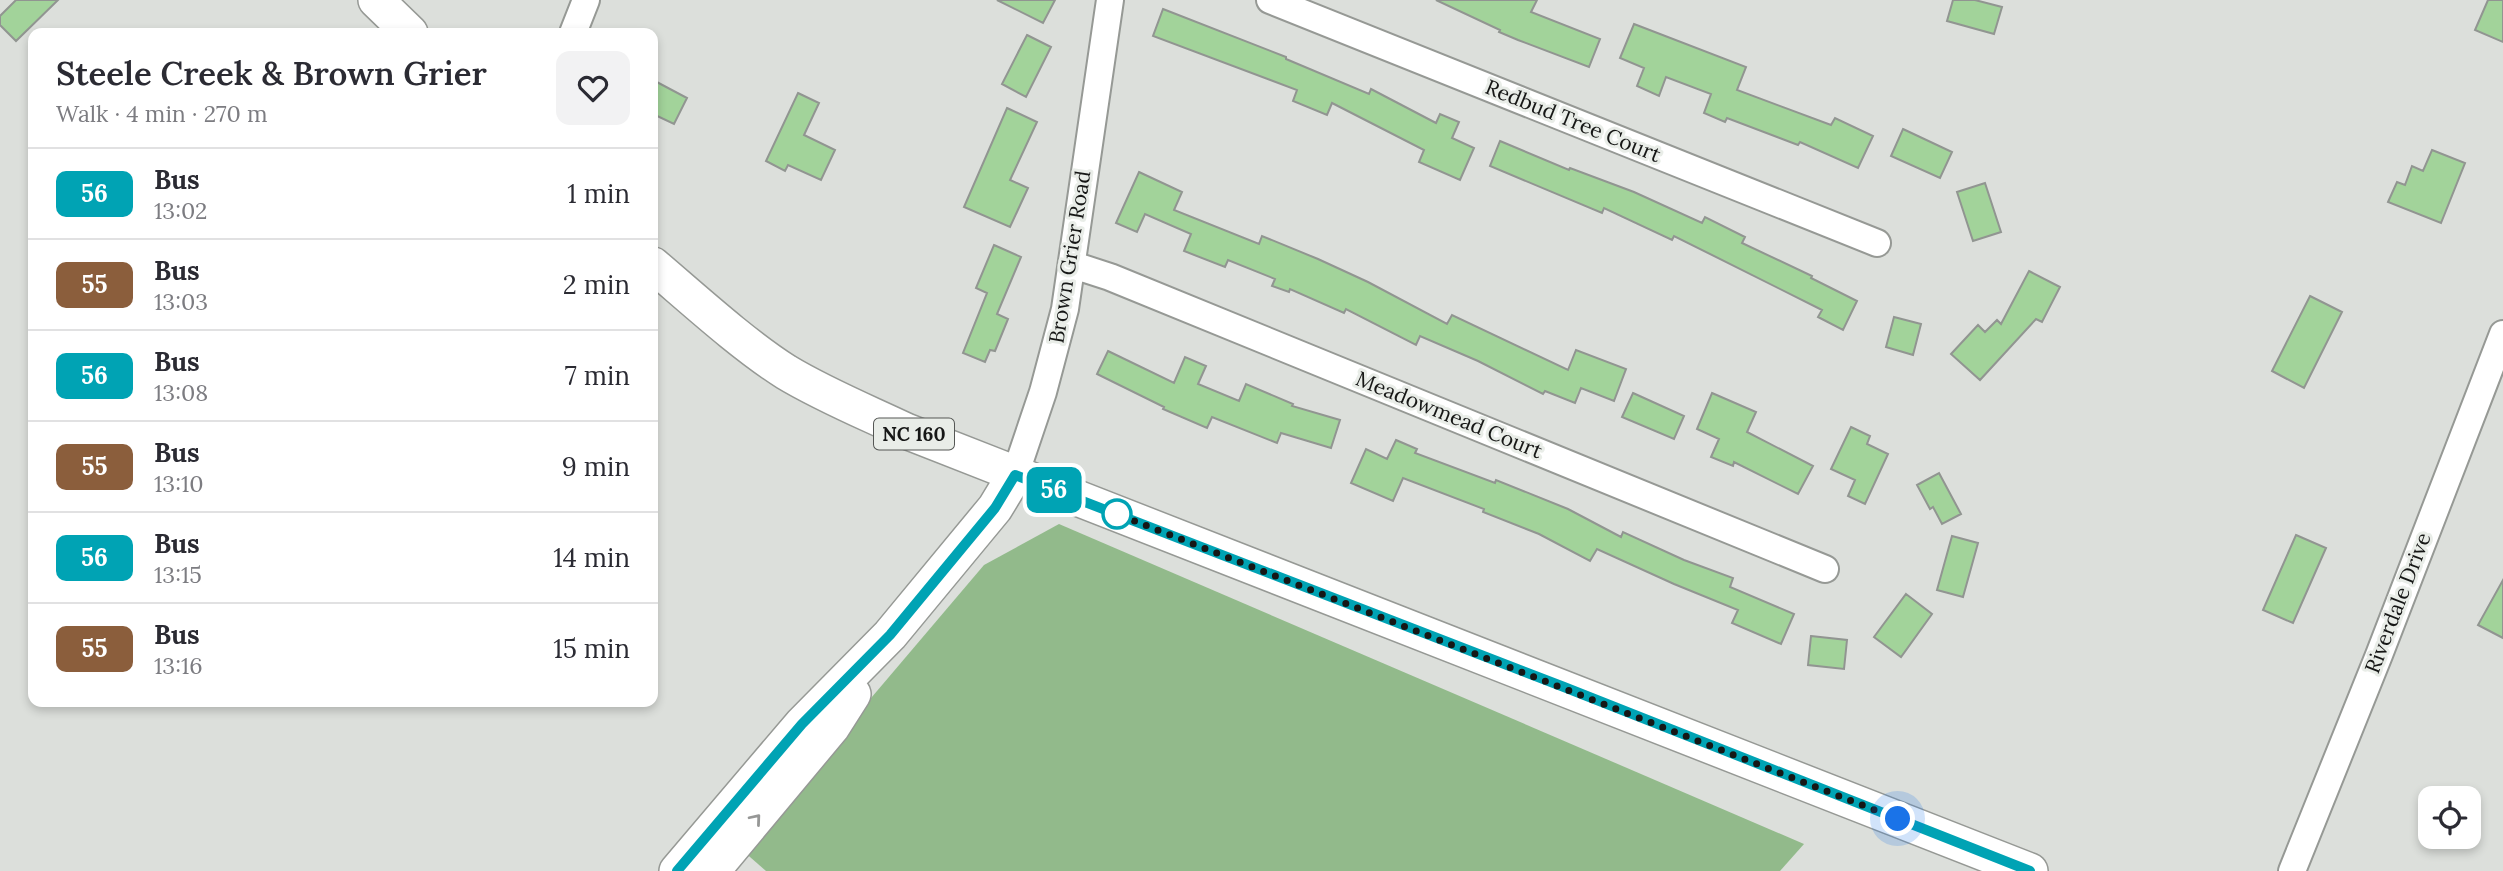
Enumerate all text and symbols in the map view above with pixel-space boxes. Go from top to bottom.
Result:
button: heart [556,51,630,125]
text: Steele Creek & Brown Grier [56,52,487,94]
street label: Redbud Tree Court [1482,73,1666,168]
text: Walk · 4 min · 270 m [56,99,268,128]
text: Bus [154,163,200,196]
street label: Brown Grier Road [1043,169,1097,345]
text: 1 min [567,177,630,210]
text: 56 [81,178,108,209]
text: 13:02 [154,196,207,225]
text: Bus [154,254,200,287]
text: 2 min [563,268,630,301]
text: 55 [82,269,107,300]
text: 13:03 [154,287,208,316]
text: Bus [154,345,200,378]
text: 7 min [565,359,630,392]
text: 56 [81,360,108,391]
street label: Meadowmead Court [1352,365,1547,465]
text: 13:08 [154,378,208,407]
road number: NC 160 [874,418,954,449]
text: Bus [154,436,200,469]
text: 9 min [562,450,630,483]
text: 55 [82,451,107,482]
line badge: 56 [1023,467,1086,513]
text: 13:10 [154,469,204,498]
text: 56 [1041,474,1067,505]
unlabelled marker [1102,499,1132,529]
text: Bus [154,527,200,560]
street label: Riverdale Drive [2358,529,2437,677]
text: 14 min [553,541,630,574]
text: 56 [81,542,108,573]
text: 13:15 [154,560,202,589]
text: Bus [154,618,200,651]
text: 15 min [553,632,630,665]
text: 55 [82,633,107,664]
text: 13:16 [154,651,203,680]
map controls [2418,786,2481,849]
button: locate [2418,786,2481,849]
your location [1880,801,1915,836]
one-way arrow [748,814,760,827]

